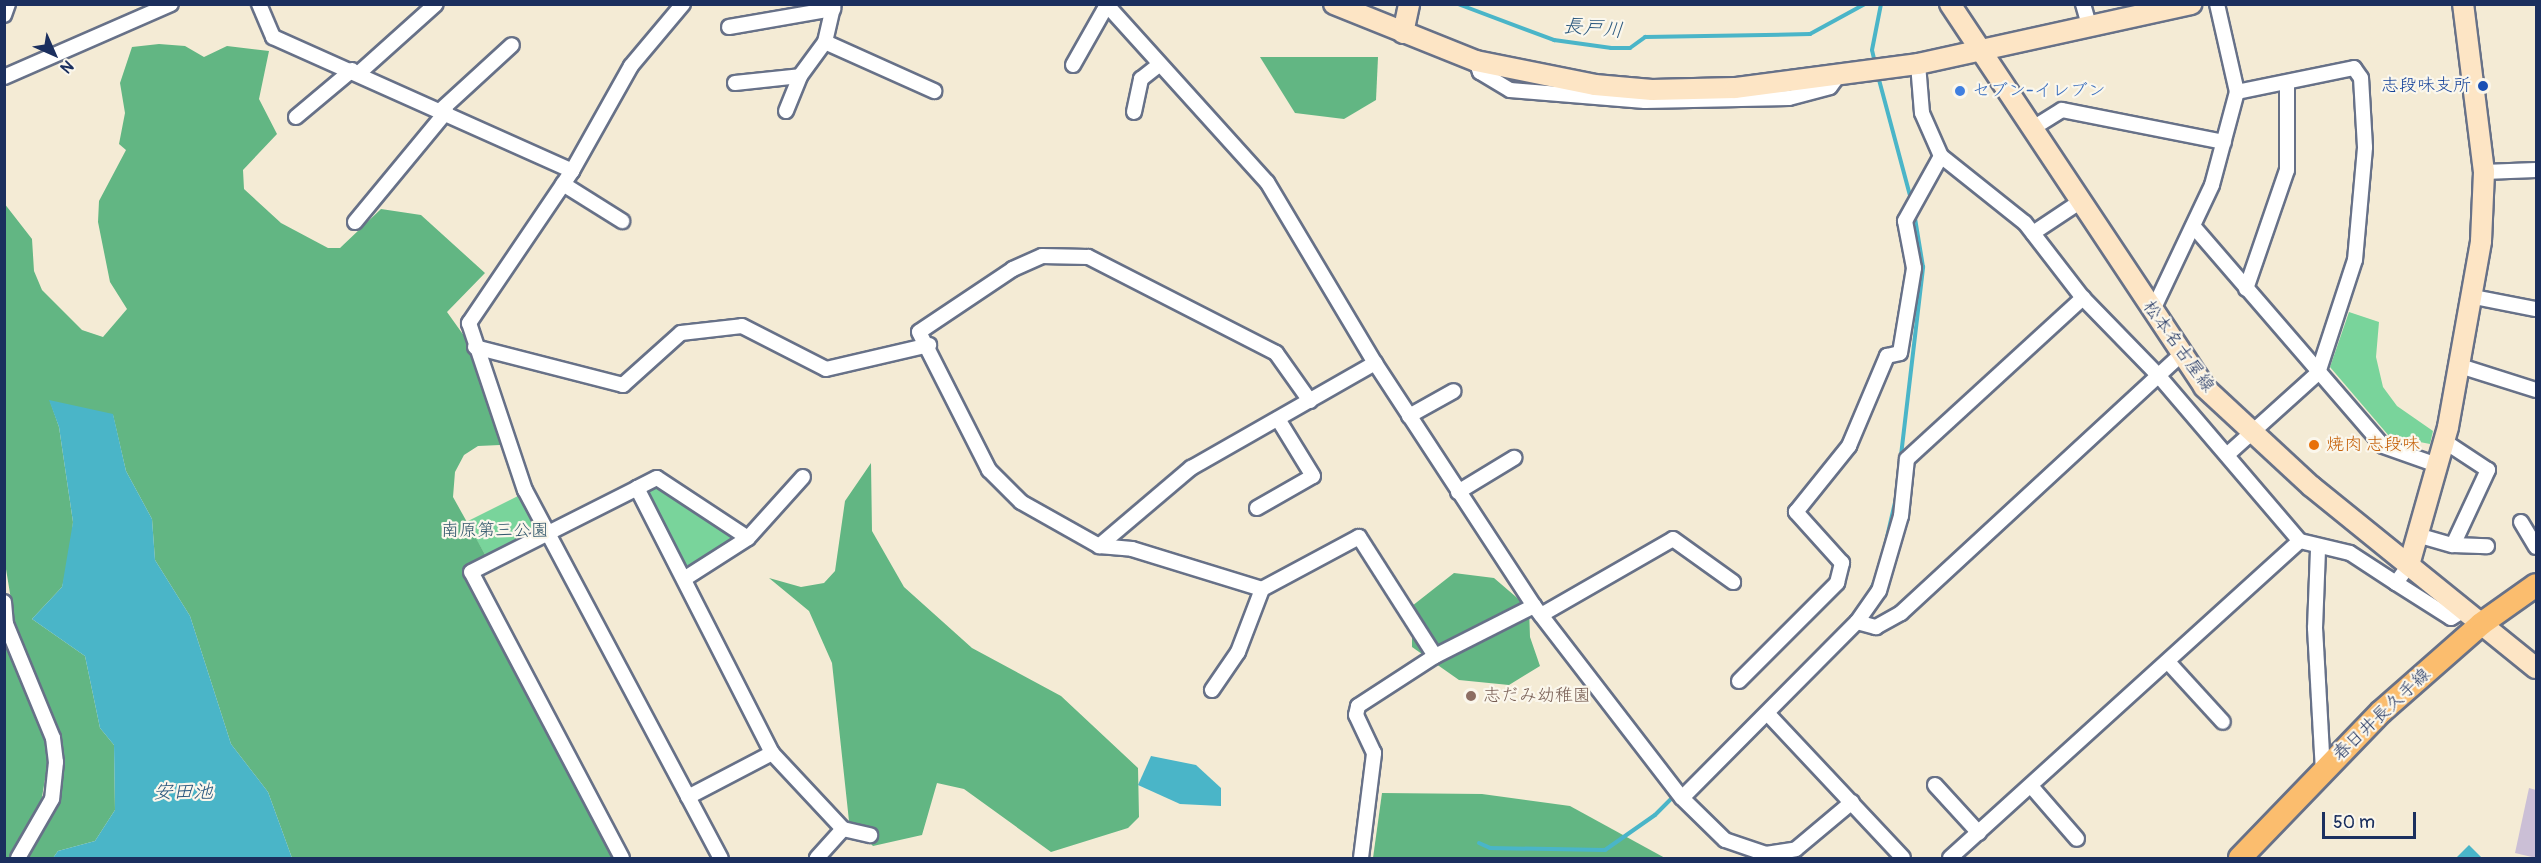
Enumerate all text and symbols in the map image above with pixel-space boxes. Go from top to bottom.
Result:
water label: 長戸川 [1562,13,1624,43]
north arrow [24,24,84,84]
text: N [56,56,78,78]
place label: 志段味支所 [2381,75,2471,97]
marker: 志段味支所 [2476,79,2490,93]
place label: セブン-イレブン [1972,80,2106,102]
marker: セブン-イレブン [1953,84,1967,98]
street label: 松本名古屋線 [2138,297,2218,397]
place label: 焼肉 志段味 [2326,434,2420,456]
marker: 焼肉 志段味 [2307,438,2321,452]
park label: 南原第三公園 [441,520,549,542]
street label: 春日井長久手線 [2329,664,2435,766]
place label: 志だみ幼稚園 [1483,685,1591,707]
marker: 志だみ幼稚園 [1464,689,1478,703]
water label: 安田池 [153,779,213,803]
scale bar [2325,800,2420,838]
text: 50 m [2333,811,2375,834]

